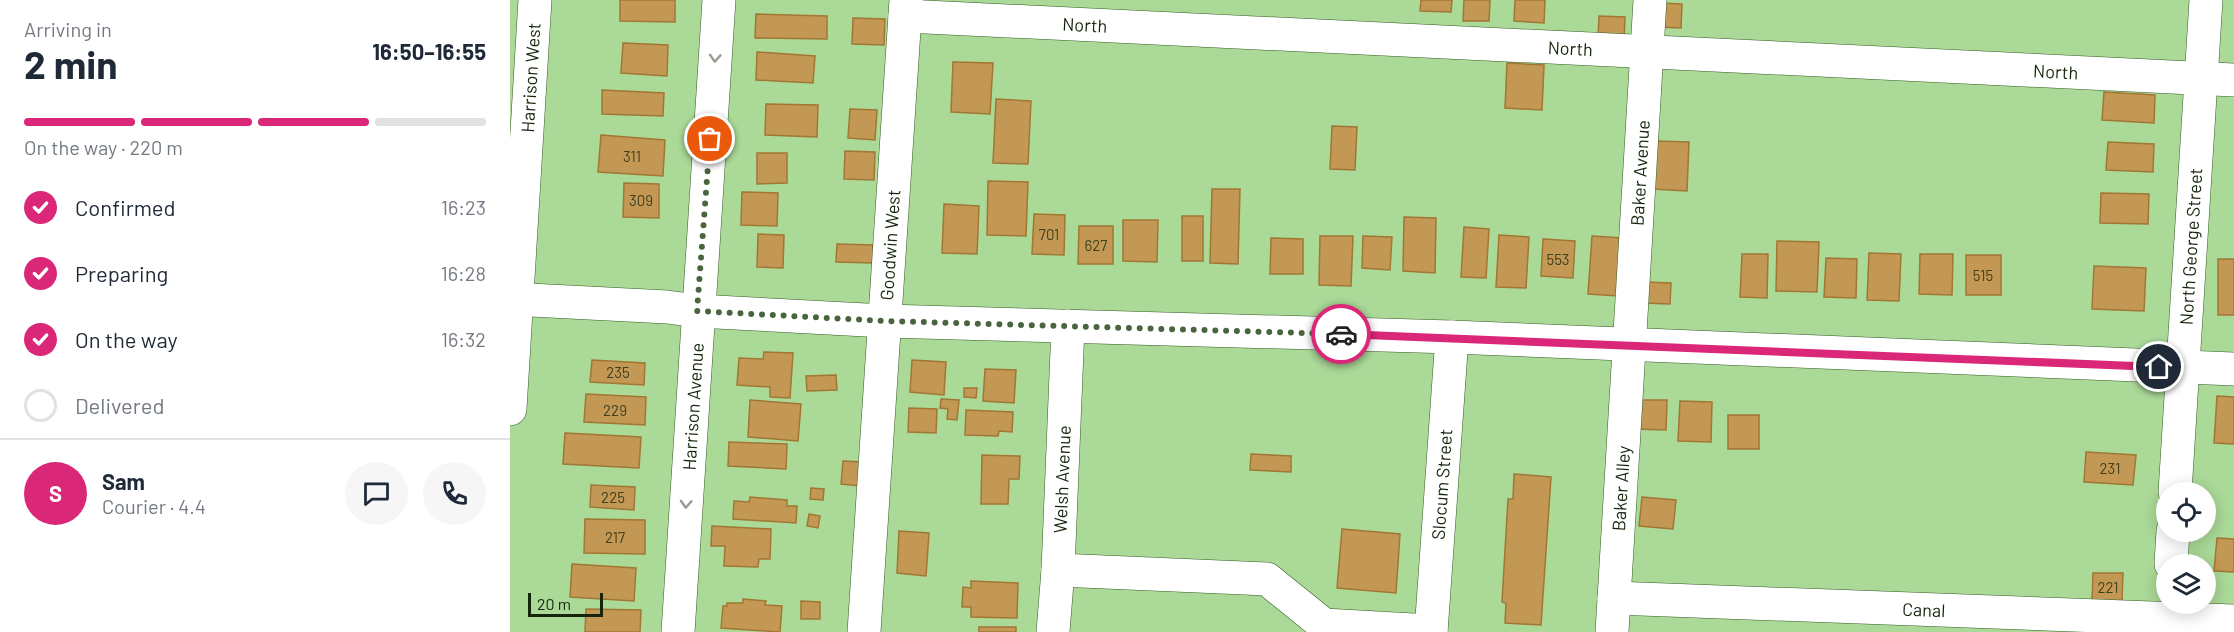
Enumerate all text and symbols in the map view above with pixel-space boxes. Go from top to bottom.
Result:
street label: North [1062,13,1108,37]
text: Arriving in [24,17,112,41]
street label: Harrison West [516,22,545,133]
street label: North [1547,36,1593,60]
text: 16:50–16:55 [372,38,486,64]
text: 2 min [24,40,117,87]
one-way arrow [709,54,722,63]
street label: North [2033,59,2079,83]
pin [684,113,735,164]
street label: Baker Avenue [1625,119,1654,226]
icon: bag [693,122,726,155]
text: On the way · 220 m [24,135,183,159]
house number: 311 [623,147,641,165]
street label: North George Street [2175,167,2206,326]
street label: Goodwin West [875,189,904,301]
icon: check [24,191,57,224]
house number: 309 [629,191,653,209]
text: Confirmed [75,194,175,220]
text: 16:23 [441,195,486,219]
house number: 701 [1039,225,1059,243]
house number: 627 [1085,236,1107,254]
house number: 553 [1546,250,1570,268]
icon: check [24,257,57,290]
text: Preparing [75,260,168,286]
text: 16:28 [441,261,486,285]
house number: 515 [1973,266,1993,284]
courier [1311,304,1371,364]
icon: car [1325,318,1358,351]
icon: check [24,323,57,356]
text: On the way [75,326,178,352]
text: 16:32 [441,327,486,351]
pin [2133,341,2184,392]
street label: Harrison Avenue [678,342,708,471]
icon: home [2142,350,2175,383]
house number: 235 [606,363,630,381]
text: Delivered [75,392,164,418]
house number: 229 [603,401,627,419]
street label: Welsh Avenue [1049,425,1075,534]
street label: Slocum Street [1427,428,1456,541]
street label: Baker Alley [1607,445,1634,532]
house number: 231 [2100,459,2120,477]
button: chat [345,462,408,525]
button: phone [423,462,486,525]
text: Sam [102,468,145,494]
text: S [49,480,62,506]
map controls [2156,482,2216,614]
button: locate [2156,482,2216,542]
house number: 225 [601,488,625,506]
text: Courier · 4.4 [102,494,206,518]
one-way arrow [679,500,692,509]
house number: 217 [605,528,625,546]
button: layers [2156,554,2216,614]
house number: 221 [2097,578,2119,596]
scale bar [528,590,603,618]
text: 20 m [537,594,571,613]
street label: Canal [1902,598,1946,621]

